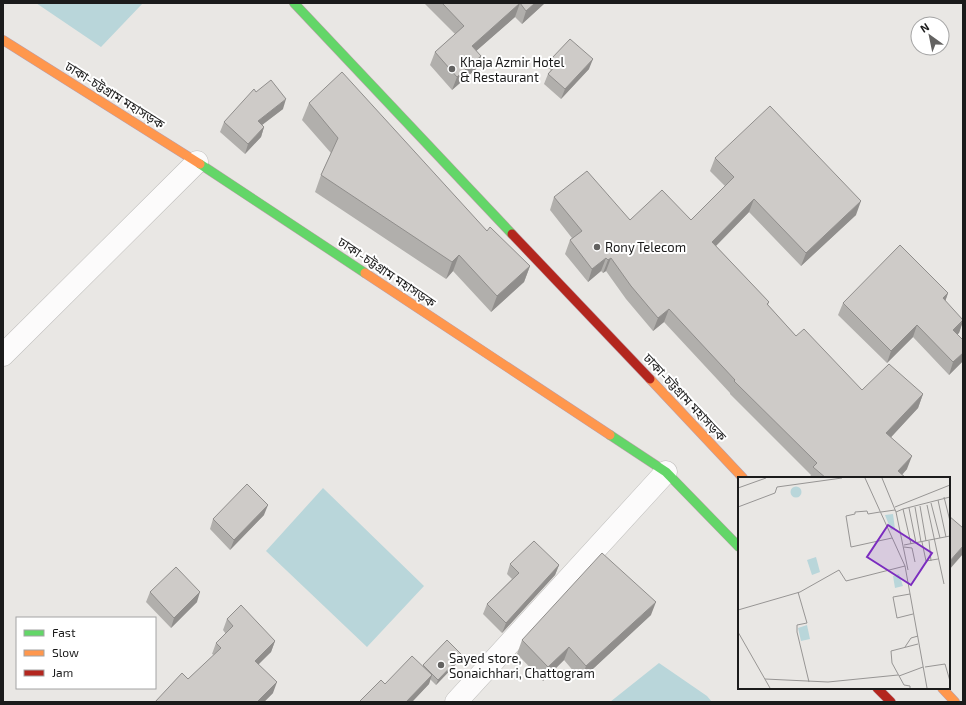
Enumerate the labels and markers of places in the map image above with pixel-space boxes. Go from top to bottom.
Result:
place label: Khaja Azmir Hotel & Restaurant [460,54,565,85]
marker: Khaja Azmir Hotel & Restaurant [447,64,457,74]
place label: Rony Telecom [605,239,686,255]
marker: Rony Telecom [592,242,602,252]
place label: Sayed store, Sonaichhari, Chattogram [449,650,595,681]
marker: Sayed store, Sonaichhari, Chattogram [436,660,446,670]

